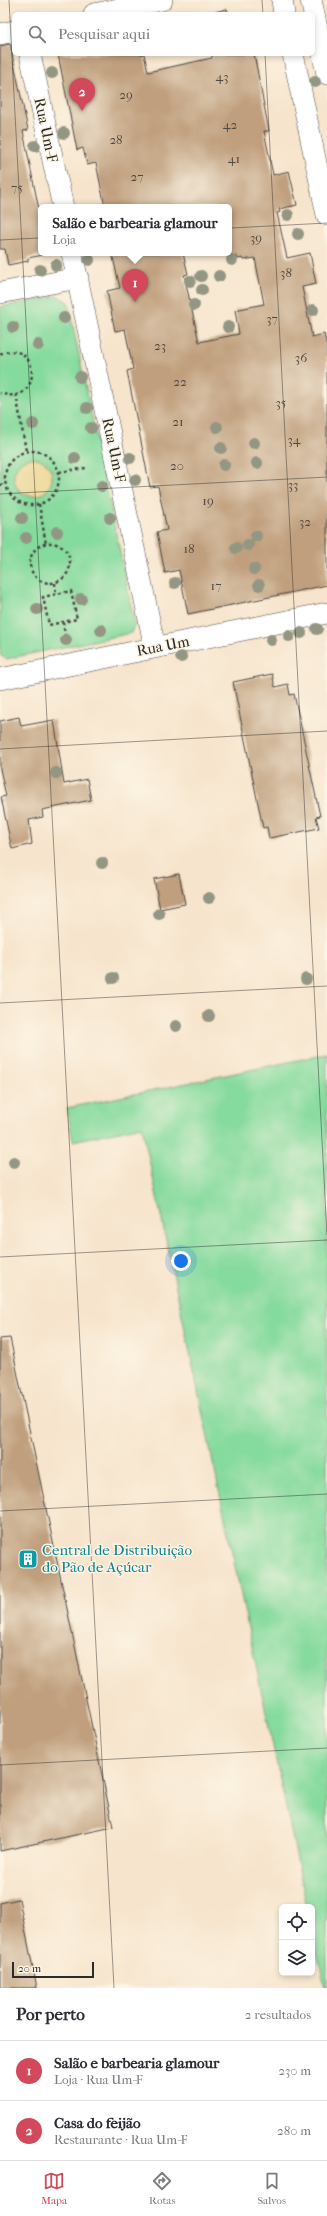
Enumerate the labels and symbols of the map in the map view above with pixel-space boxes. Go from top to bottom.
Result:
house number: 43 [215,69,229,84]
pin: 2 [69,78,95,111]
house number: 29 [119,87,133,102]
street label: Rua Um-F [30,96,62,164]
house number: 42 [223,117,237,132]
house number: 28 [109,132,123,147]
house number: 41 [228,151,240,166]
house number: 27 [131,169,143,184]
house number: 75 [11,180,23,195]
house number: 39 [250,230,262,245]
house number: 38 [280,265,292,280]
pin: 1 [122,269,148,302]
house number: 37 [266,311,278,326]
house number: 23 [154,338,166,353]
house number: 36 [295,350,308,365]
house number: 22 [173,374,187,389]
house number: 35 [276,395,287,410]
house number: 21 [172,414,184,429]
street label: Rua Um-F [98,416,130,484]
house number: 34 [287,432,301,447]
house number: 20 [170,458,184,473]
house number: 33 [288,477,298,492]
house number: 19 [202,493,214,508]
house number: 32 [299,514,311,529]
house number: 18 [183,541,195,556]
house number: 17 [211,578,221,593]
street label: Rua Um [135,632,191,660]
your location [171,1251,191,1271]
place label: Central de Distribuição do Pão de Açúcar [42,1541,193,1576]
building icon: Central de Distribuição do Pão de Açúcar [17,1548,39,1570]
scale bar [12,1960,94,1979]

